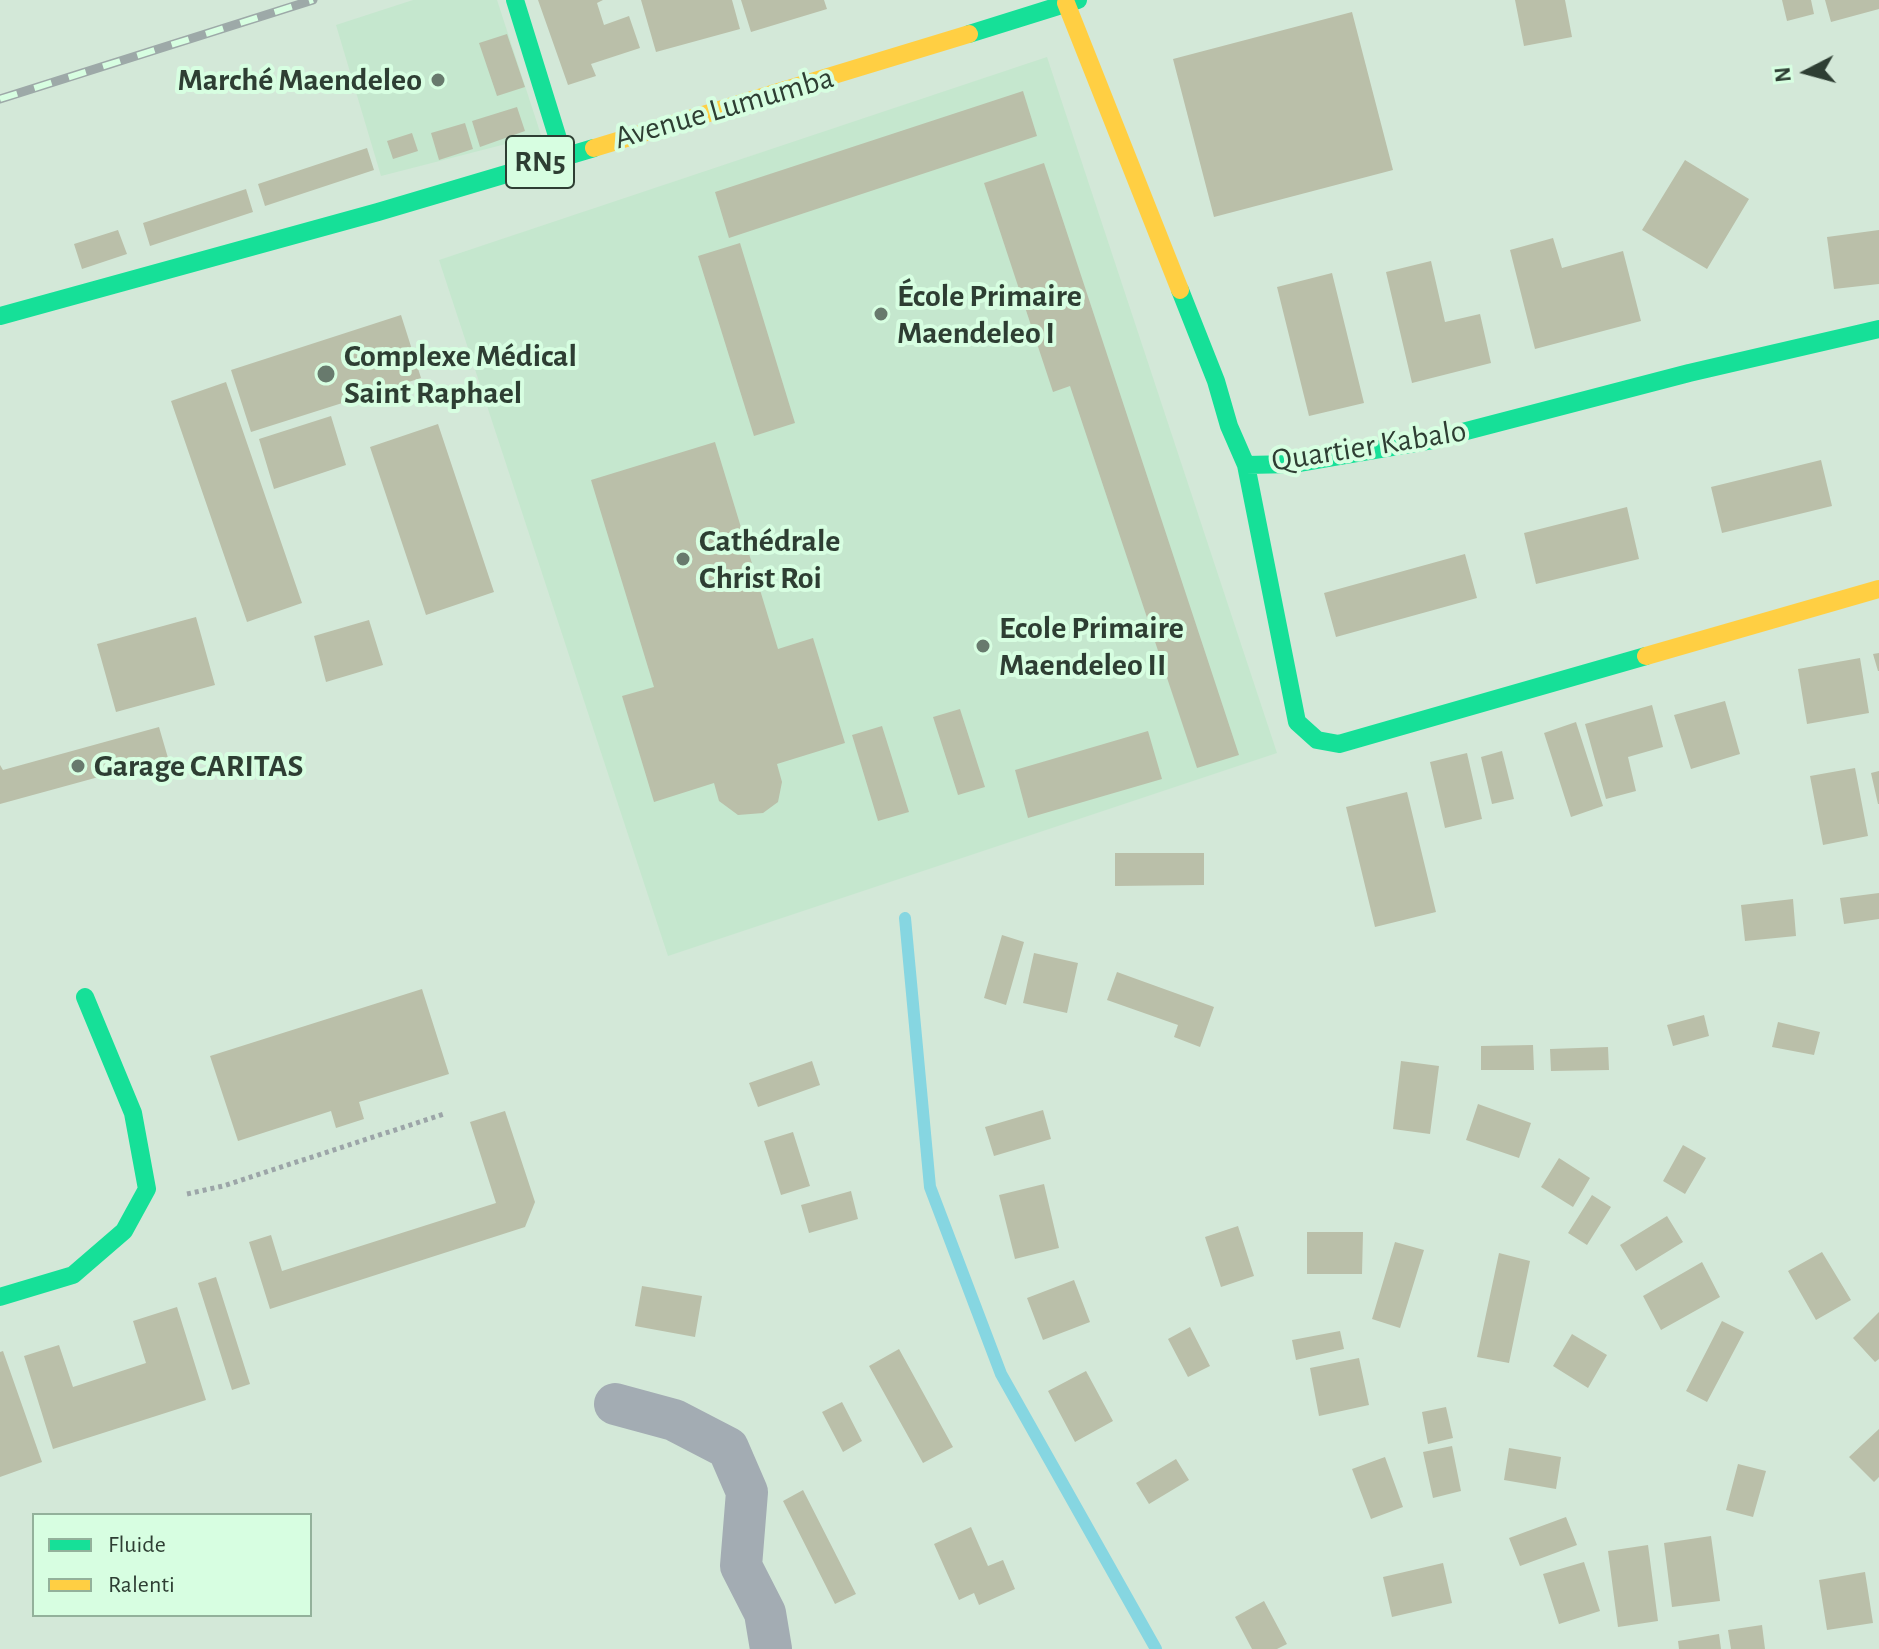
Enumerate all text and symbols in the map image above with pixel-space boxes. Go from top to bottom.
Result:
north arrow [1767,32,1847,112]
street label: Avenue Lumumba [610,58,838,158]
place label: Marché Maendeleo [178,61,422,99]
text: N [1771,66,1795,83]
marker: Marché Maendeleo [429,71,447,89]
road number: RN5 [506,136,574,188]
place label: École Primaire Maendeleo I [897,277,1082,352]
marker: École Primaire Maendeleo I [872,305,890,323]
place label: Complexe Médical Saint Raphael [344,337,577,412]
marker: Complexe Médical Saint Raphael [315,363,337,385]
street label: Quartier Kabalo [1269,412,1469,480]
place label: Cathédrale Christ Roi [699,522,840,597]
marker: Cathédrale Christ Roi [674,550,692,568]
place label: Ecole Primaire Maendeleo II [999,609,1184,684]
marker: Ecole Primaire Maendeleo II [974,637,992,655]
place label: Garage CARITAS [94,747,303,785]
marker: Garage CARITAS [69,757,87,775]
legend [32,1513,312,1617]
text: Fluide [108,1533,166,1557]
text: Ralenti [108,1573,175,1597]

